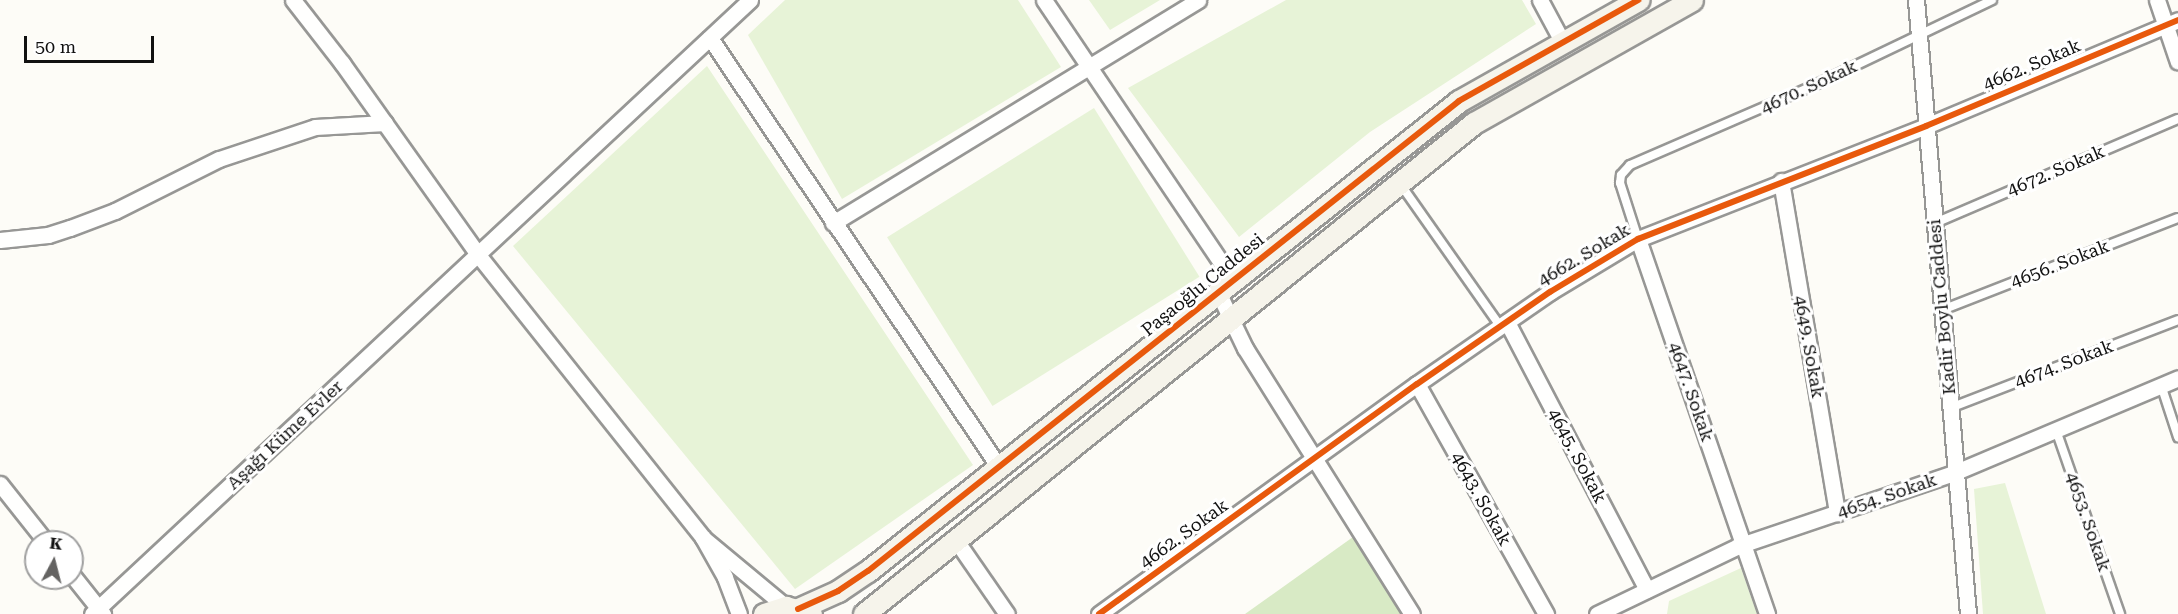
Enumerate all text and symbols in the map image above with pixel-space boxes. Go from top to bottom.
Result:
scale bar [27,24,158,62]
street label: 4662. Sokak [1980,35,2084,95]
text: 50 m [35,36,76,57]
street label: 4670. Sokak [1757,55,1861,119]
street label: 4672. Sokak [2004,141,2108,201]
street label: Kadir Boylu Caddesi [1924,218,1960,396]
street label: 4662. Sokak [1534,219,1634,291]
street label: Paşaoğlu Caddesi [1137,229,1269,341]
street label: 4656. Sokak [2008,235,2112,293]
street label: 4649. Sokak [1789,294,1829,400]
street label: 4674. Sokak [2012,335,2116,393]
street label: 4647. Sokak [1664,339,1718,445]
street label: Aşağı Küme Evler [223,376,347,494]
street label: 4645. Sokak [1543,405,1611,507]
street label: 4643. Sokak [1446,448,1516,550]
street label: 4654. Sokak [1834,469,1940,523]
street label: 4653. Sokak [2061,469,2115,575]
street label: 4662. Sokak [1136,495,1232,573]
north arrow [24,530,84,590]
text: K [49,533,63,554]

